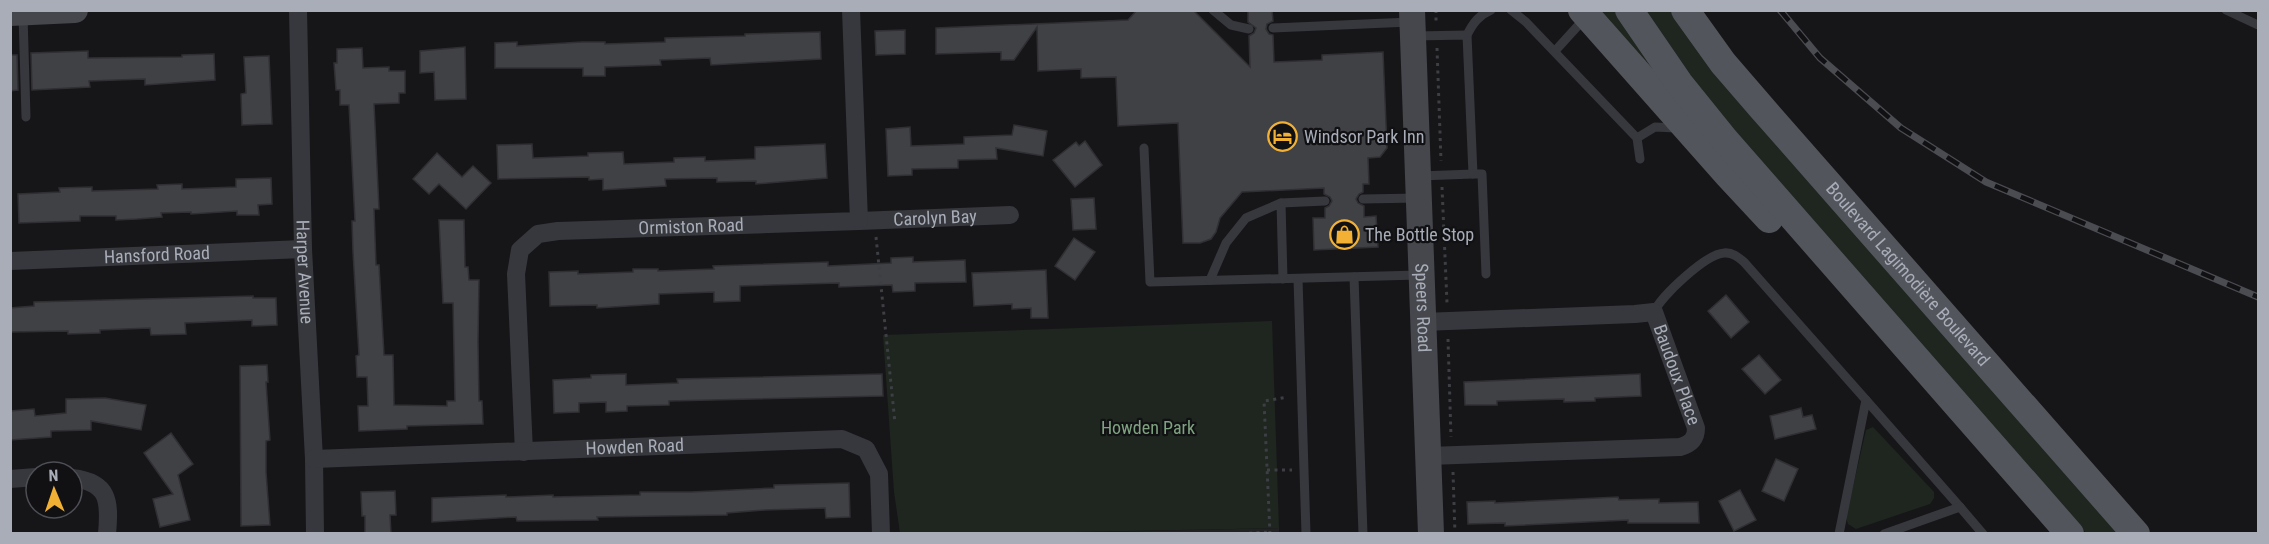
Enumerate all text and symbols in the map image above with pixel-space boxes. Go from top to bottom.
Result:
hotel icon: Windsor Park Inn [1267,121,1299,153]
place label: Windsor Park Inn [1304,126,1425,147]
street label: Boulevard Lagimodière Boulevard [1822,178,1995,370]
street label: Carolyn Bay [893,205,978,230]
street label: Ormiston Road [638,214,744,238]
shop icon: The Bottle Stop [1328,219,1360,251]
street label: Harper Avenue [292,220,318,324]
place label: The Bottle Stop [1365,224,1474,245]
street label: Hansford Road [103,242,210,267]
street label: Speers Road [1411,263,1435,353]
street label: Baudoux Place [1649,321,1705,428]
park label: Howden Park [1101,417,1195,438]
street label: Howden Road [585,434,684,459]
north arrow [24,460,84,520]
text: N [48,466,59,485]

